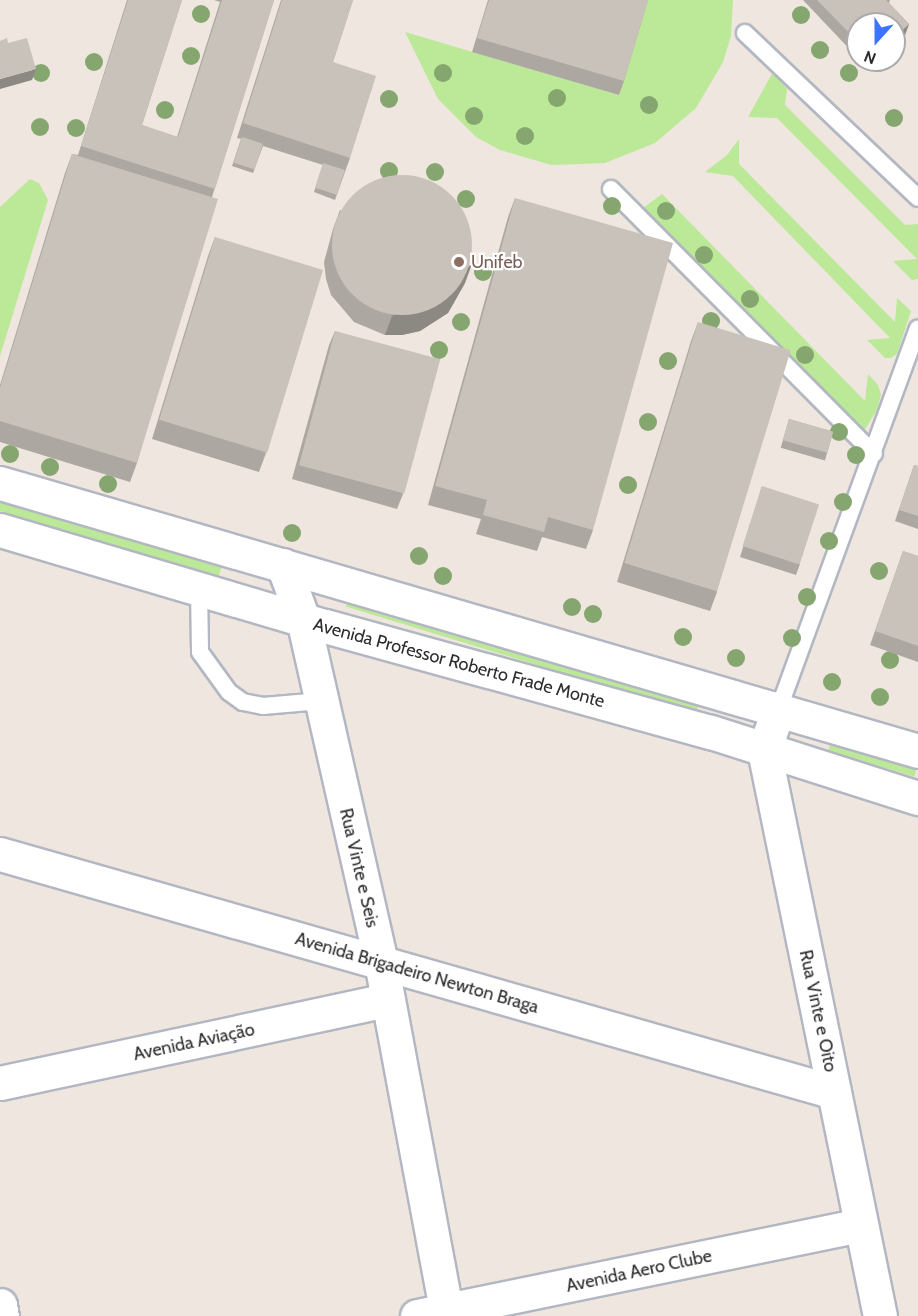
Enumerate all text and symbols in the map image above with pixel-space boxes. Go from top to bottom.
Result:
north arrow [846,12,906,72]
text: N [861,47,879,68]
place label: Unifeb [471,251,523,273]
marker: Unifeb [452,255,466,269]
street label: Avenida Professor Roberto Frade Monte [311,614,607,712]
street label: Rua Vinte e Seis [335,806,383,930]
street label: Avenida Brigadeiro Newton Braga [293,928,541,1018]
street label: Rua Vinte e Oito [795,948,841,1074]
street label: Avenida Aviação [131,1019,257,1065]
street label: Avenida Aero Clube [564,1245,714,1297]

